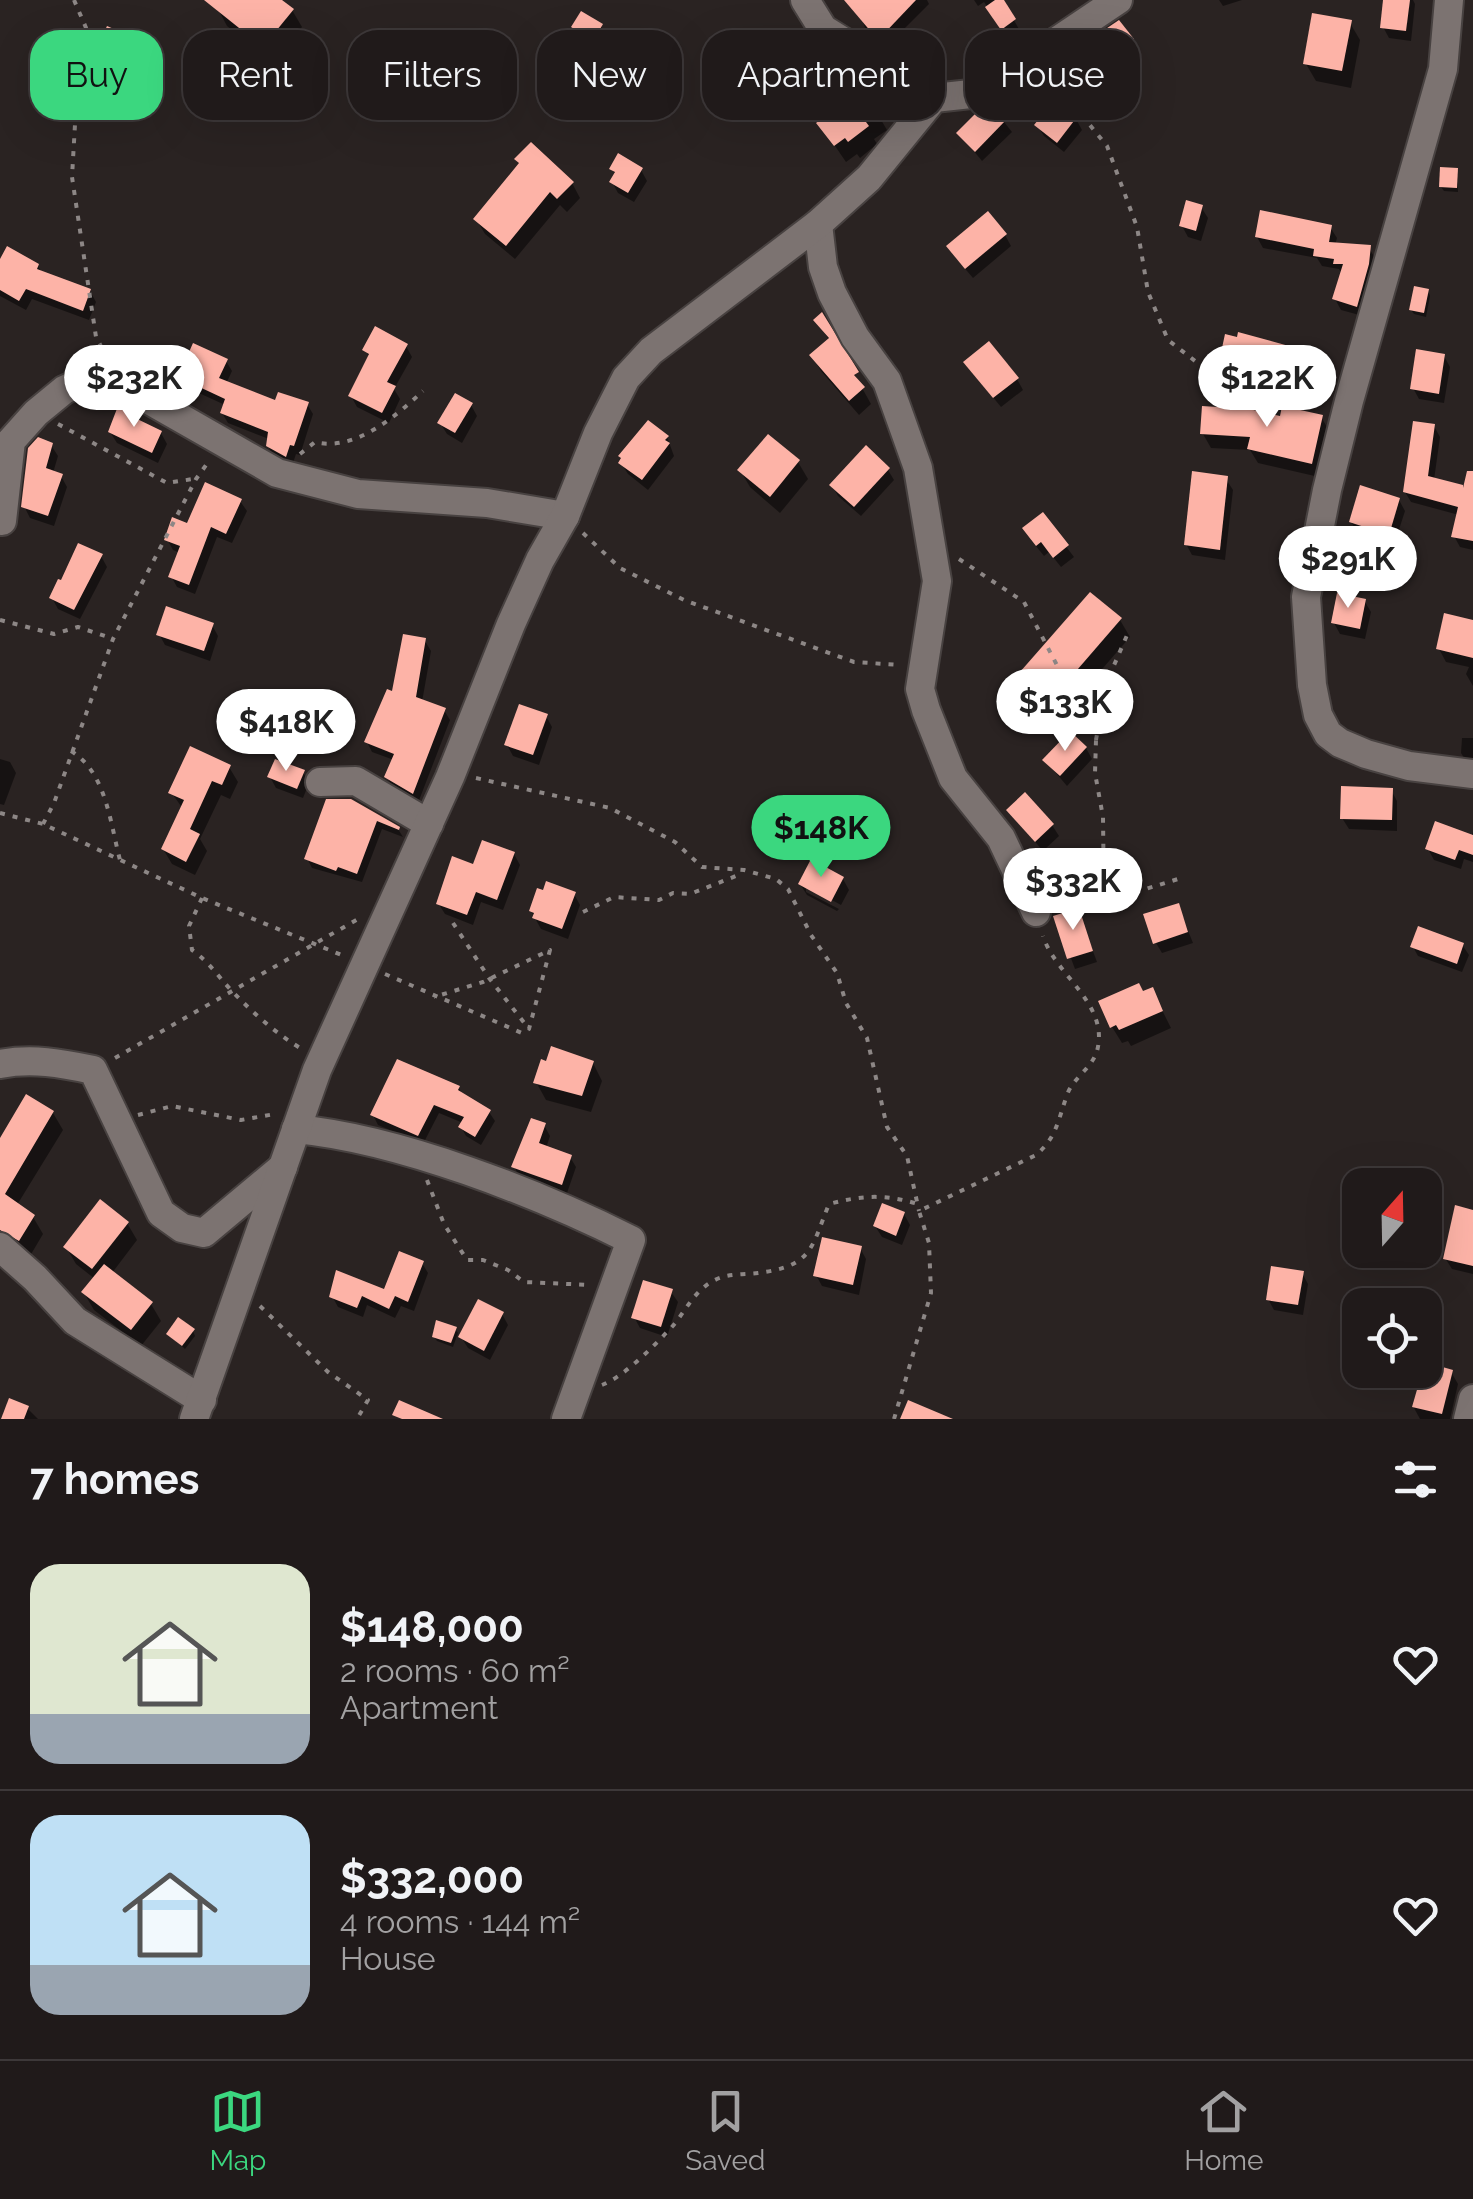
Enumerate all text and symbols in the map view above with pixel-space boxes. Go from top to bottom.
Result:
chip: Buy [30,30,163,120]
chip: Rent [183,30,328,120]
chip: Filters [348,30,517,120]
chip: New [537,30,682,120]
chip: Apartment [702,30,945,120]
chip: House [965,30,1140,120]
pin: $232K [64,345,204,430]
pin: $122K [1197,345,1337,430]
text: $232K [86,359,182,396]
text: $122K [1220,359,1314,396]
pin: $291K [1278,526,1418,611]
text: $291K [1301,540,1395,577]
pin: $133K [995,669,1135,754]
text: $133K [1018,683,1112,720]
pin: $418K [216,689,356,774]
text: $418K [238,703,334,740]
pin: $148K [751,795,891,880]
text: $148K [773,809,869,846]
pin: $332K [1003,848,1143,933]
text: $332K [1025,862,1121,899]
north arrow [1342,1168,1442,1268]
map controls [1342,1168,1442,1388]
button: locate [1342,1288,1442,1388]
icon: filters [1388,1452,1443,1507]
text: 7 homes [30,1455,199,1504]
text: $148,000 [340,1603,524,1652]
icon: home [110,1604,230,1724]
icon: heart [1388,1637,1443,1692]
text: 2 rooms · 60 m² [340,1652,570,1689]
text: Apartment [340,1689,498,1726]
text: $332,000 [340,1854,524,1903]
icon: home [110,1855,230,1975]
icon: heart [1388,1888,1443,1943]
text: 4 rooms · 144 m² [340,1903,580,1940]
text: House [340,1940,436,1977]
tab: Map [209,2084,266,2177]
tab: Saved [685,2084,765,2177]
tab: Home [1184,2084,1264,2177]

